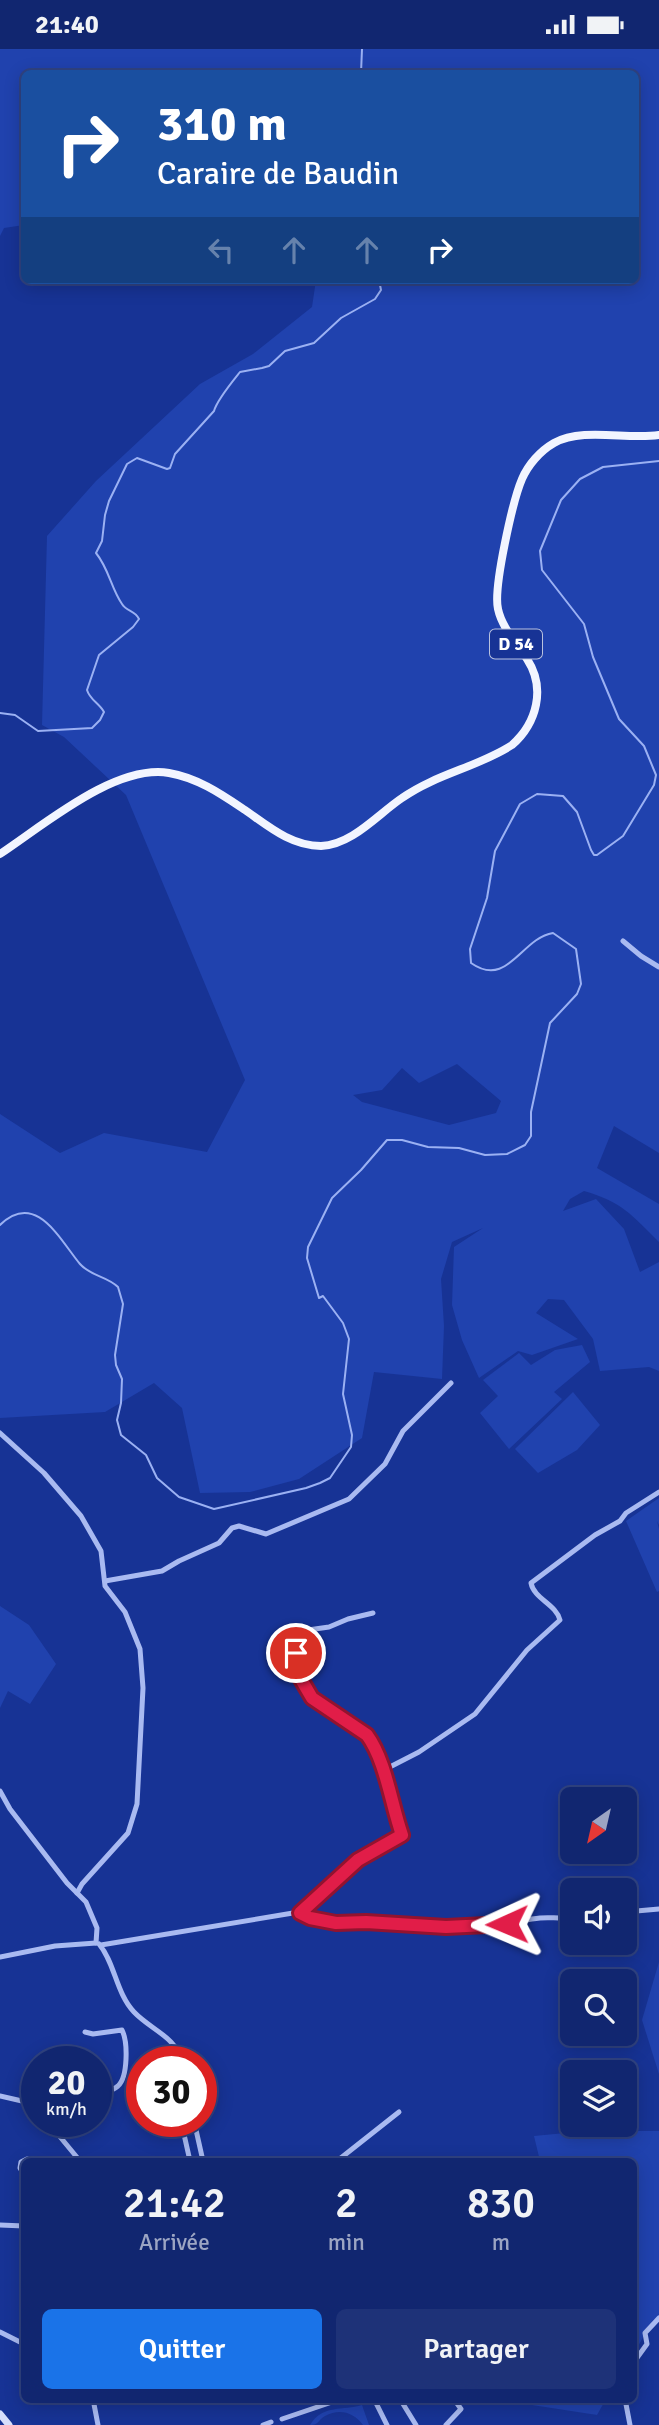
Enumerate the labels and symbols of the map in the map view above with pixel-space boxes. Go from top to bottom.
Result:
road number: D 54 [490,629,542,659]
pin [266,1623,326,1683]
north arrow [560,1787,637,1864]
position arrow [470,1887,544,1961]
speed limit sign: 30 [126,2046,217,2137]

